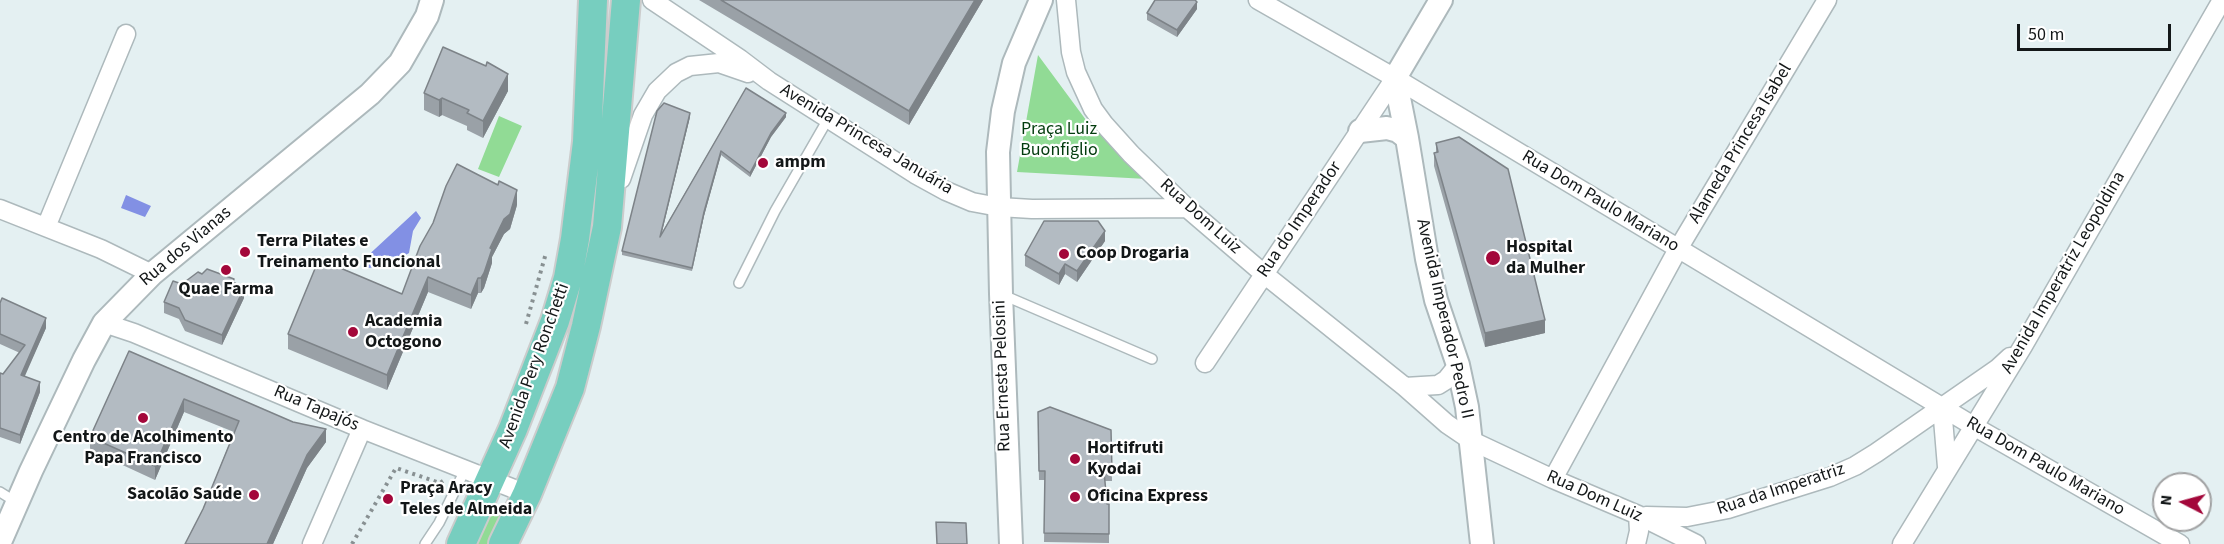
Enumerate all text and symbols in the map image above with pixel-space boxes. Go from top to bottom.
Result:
scale bar [2020,12,2174,50]
text: 50 m [2028,22,2064,47]
street label: Alameda Princesa Isabel [1685,60,1797,228]
street label: Avenida Princesa Januária [776,80,956,200]
park label: Praça Luiz Buonfiglio [1020,119,1098,162]
street label: Rua Dom Paulo Mariano [1517,146,1683,258]
place label: ampm [775,152,826,174]
marker: ampm [756,156,770,170]
street label: Rua do Imperador [1253,158,1347,282]
street label: Avenida Imperatriz Leopoldina [1997,168,2131,378]
street label: Rua Dom Luiz [1155,175,1245,259]
street label: Rua dos Vianas [136,202,236,292]
street label: Avenida Imperador Pedro II [1410,217,1478,421]
place label: Terra Pilates e Treinamento Funcional [257,231,440,274]
place label: Hospital da Mulher [1506,237,1585,280]
place label: Coop Drogaria [1076,243,1189,265]
marker: Terra Pilates e Treinamento Funcional [238,245,252,259]
marker: Coop Drogaria [1057,247,1071,261]
marker: Hospital da Mulher [1484,249,1502,267]
marker: Quae Farma [219,263,233,277]
place label: Quae Farma [178,279,274,301]
street label: Avenida Pery Ronchetti [495,281,575,451]
street label: Rua Ernesta Pelosini [990,300,1016,452]
place label: Academia Octogono [365,311,443,354]
marker: Academia Octogono [346,325,360,339]
street label: Rua Tapajós [270,381,362,437]
marker: Centro de Acolhimento Papa Francisco [136,411,150,425]
street label: Rua Dom Paulo Mariano [1962,413,2128,521]
place label: Centro de Acolhimento Papa Francisco [52,427,234,470]
place label: Hortifruti Kyodai [1087,438,1164,480]
marker: Hortifruti Kyodai [1068,452,1082,466]
street label: Rua da Imperatriz [1714,459,1848,521]
street label: Rua Dom Luiz [1543,466,1645,528]
north arrow [2152,472,2212,532]
place label: Praça Aracy Teles de Almeida [400,478,532,520]
place label: Sacolão Saúde [127,484,242,506]
place label: Oficina Express [1087,486,1208,508]
marker: Sacolão Saúde [247,488,261,502]
marker: Oficina Express [1068,490,1082,504]
marker: Praça Aracy Teles de Almeida [381,492,395,506]
text: N [2155,494,2178,507]

